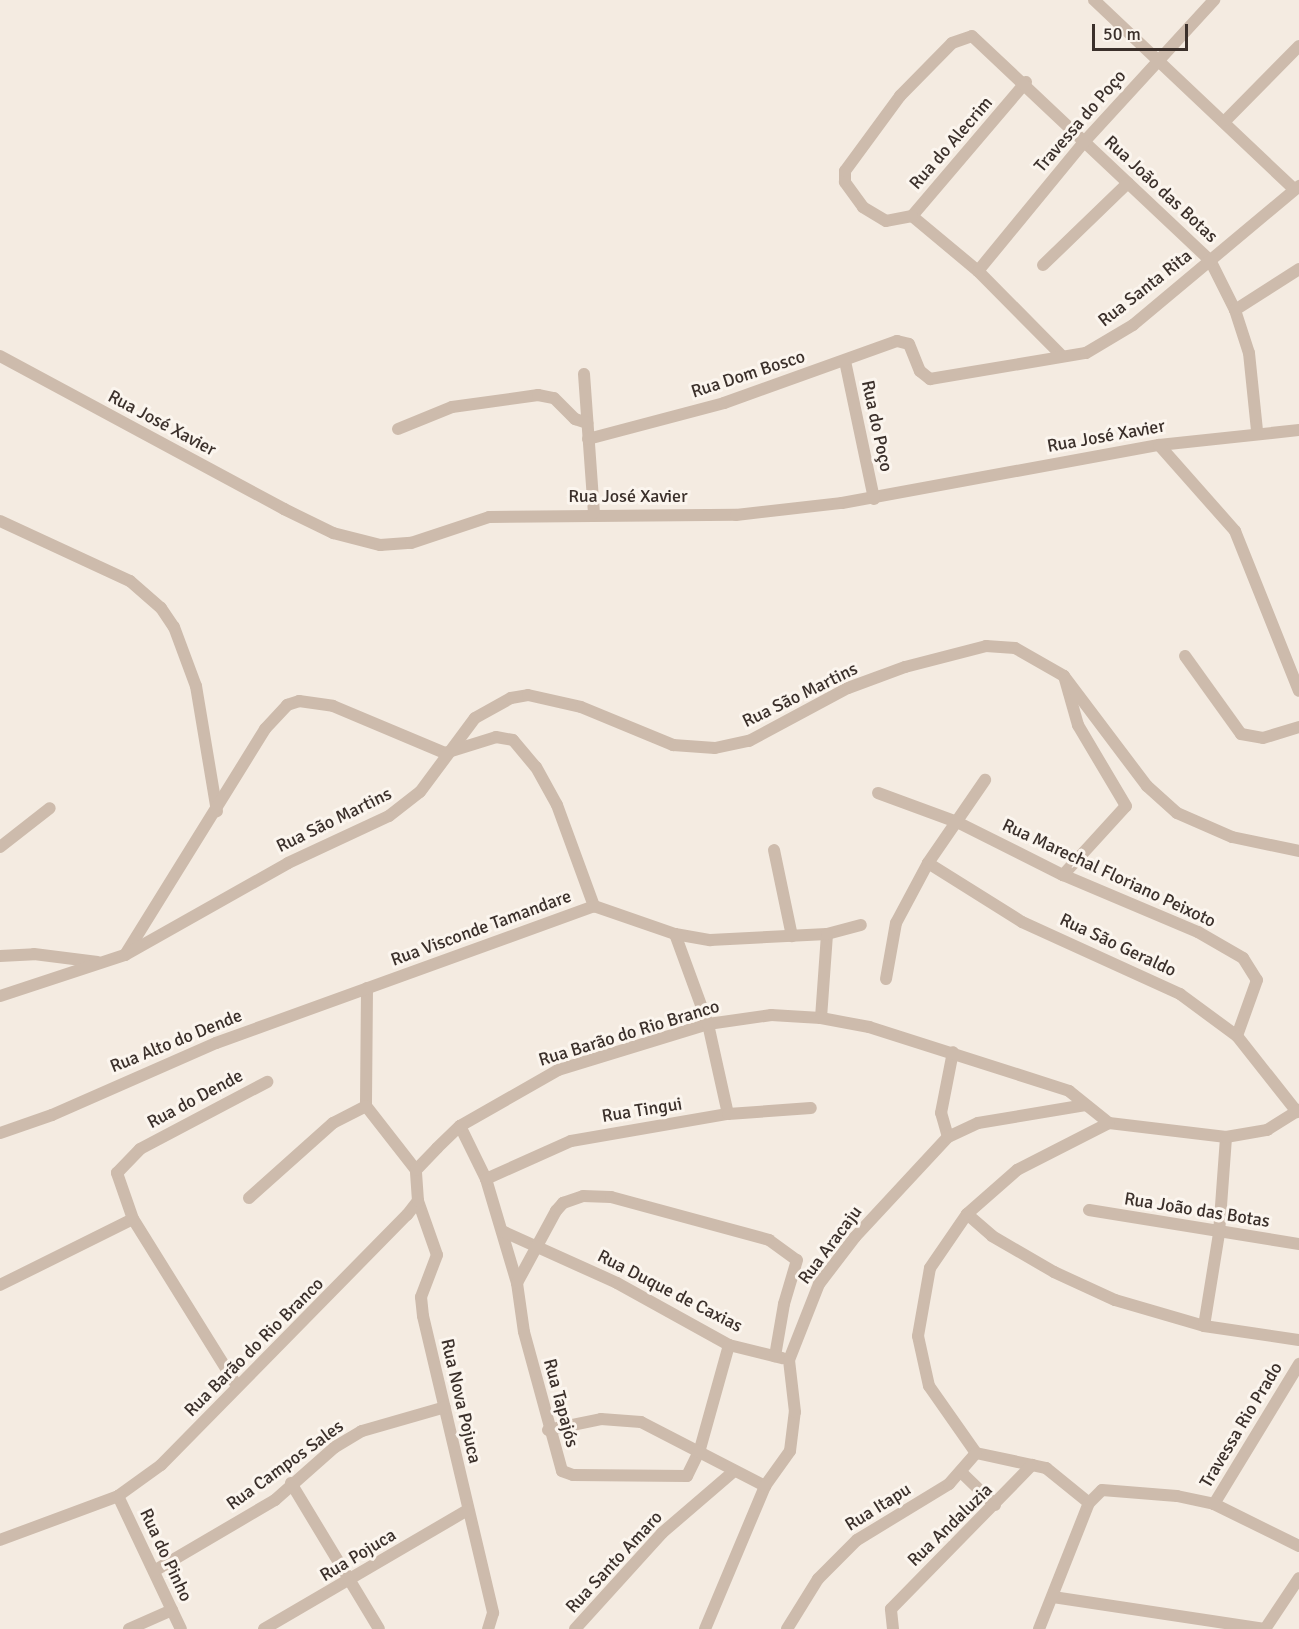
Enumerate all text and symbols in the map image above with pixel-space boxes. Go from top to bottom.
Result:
scale bar [1095,12,1191,50]
text: 50 m [1103,23,1141,45]
street label: Travessa do Poço [1030,65,1130,177]
street label: Rua do Alecrim [905,92,997,194]
street label: Rua João das Botas [1100,131,1222,247]
street label: Rua Santa Rita [1094,245,1196,331]
street label: Rua Dom Bosco [688,345,808,403]
street label: Rua do Poço [857,378,897,474]
street label: Rua José Xavier [104,385,220,461]
street label: Rua José Xavier [1045,415,1167,457]
street label: Rua José Xavier [568,485,688,507]
street label: Rua São Martins [739,658,861,732]
street label: Rua São Martins [273,783,395,857]
street label: Rua Marechal Floriano Peixoto [999,814,1219,932]
street label: Rua Visconde Tamandare [388,885,574,971]
street label: Rua São Geraldo [1056,909,1180,981]
street label: Rua Barão do Rio Branco [536,995,722,1071]
street label: Rua Alto do Dende [107,1005,245,1077]
street label: Rua do Dende [143,1065,247,1133]
street label: Rua Tingui [600,1093,684,1127]
street label: Rua João das Botas [1123,1188,1271,1232]
street label: Rua Aracaju [794,1202,866,1288]
street label: Rua Duque de Caxias [594,1245,746,1337]
street label: Rua Barão do Rio Branco [180,1273,328,1421]
street label: Rua Nova Pojuca [436,1336,486,1466]
street label: Rua Tapajós [539,1356,583,1450]
street label: Travessa Rio Prado [1195,1358,1287,1492]
street label: Rua Campos Sales [222,1415,348,1515]
street label: Rua Itapu [841,1478,915,1536]
street label: Rua Andaluzia [903,1479,997,1571]
street label: Rua do Pinho [135,1505,197,1605]
street label: Rua Santo Amaro [561,1506,667,1618]
street label: Rua Pojuca [316,1524,400,1586]

